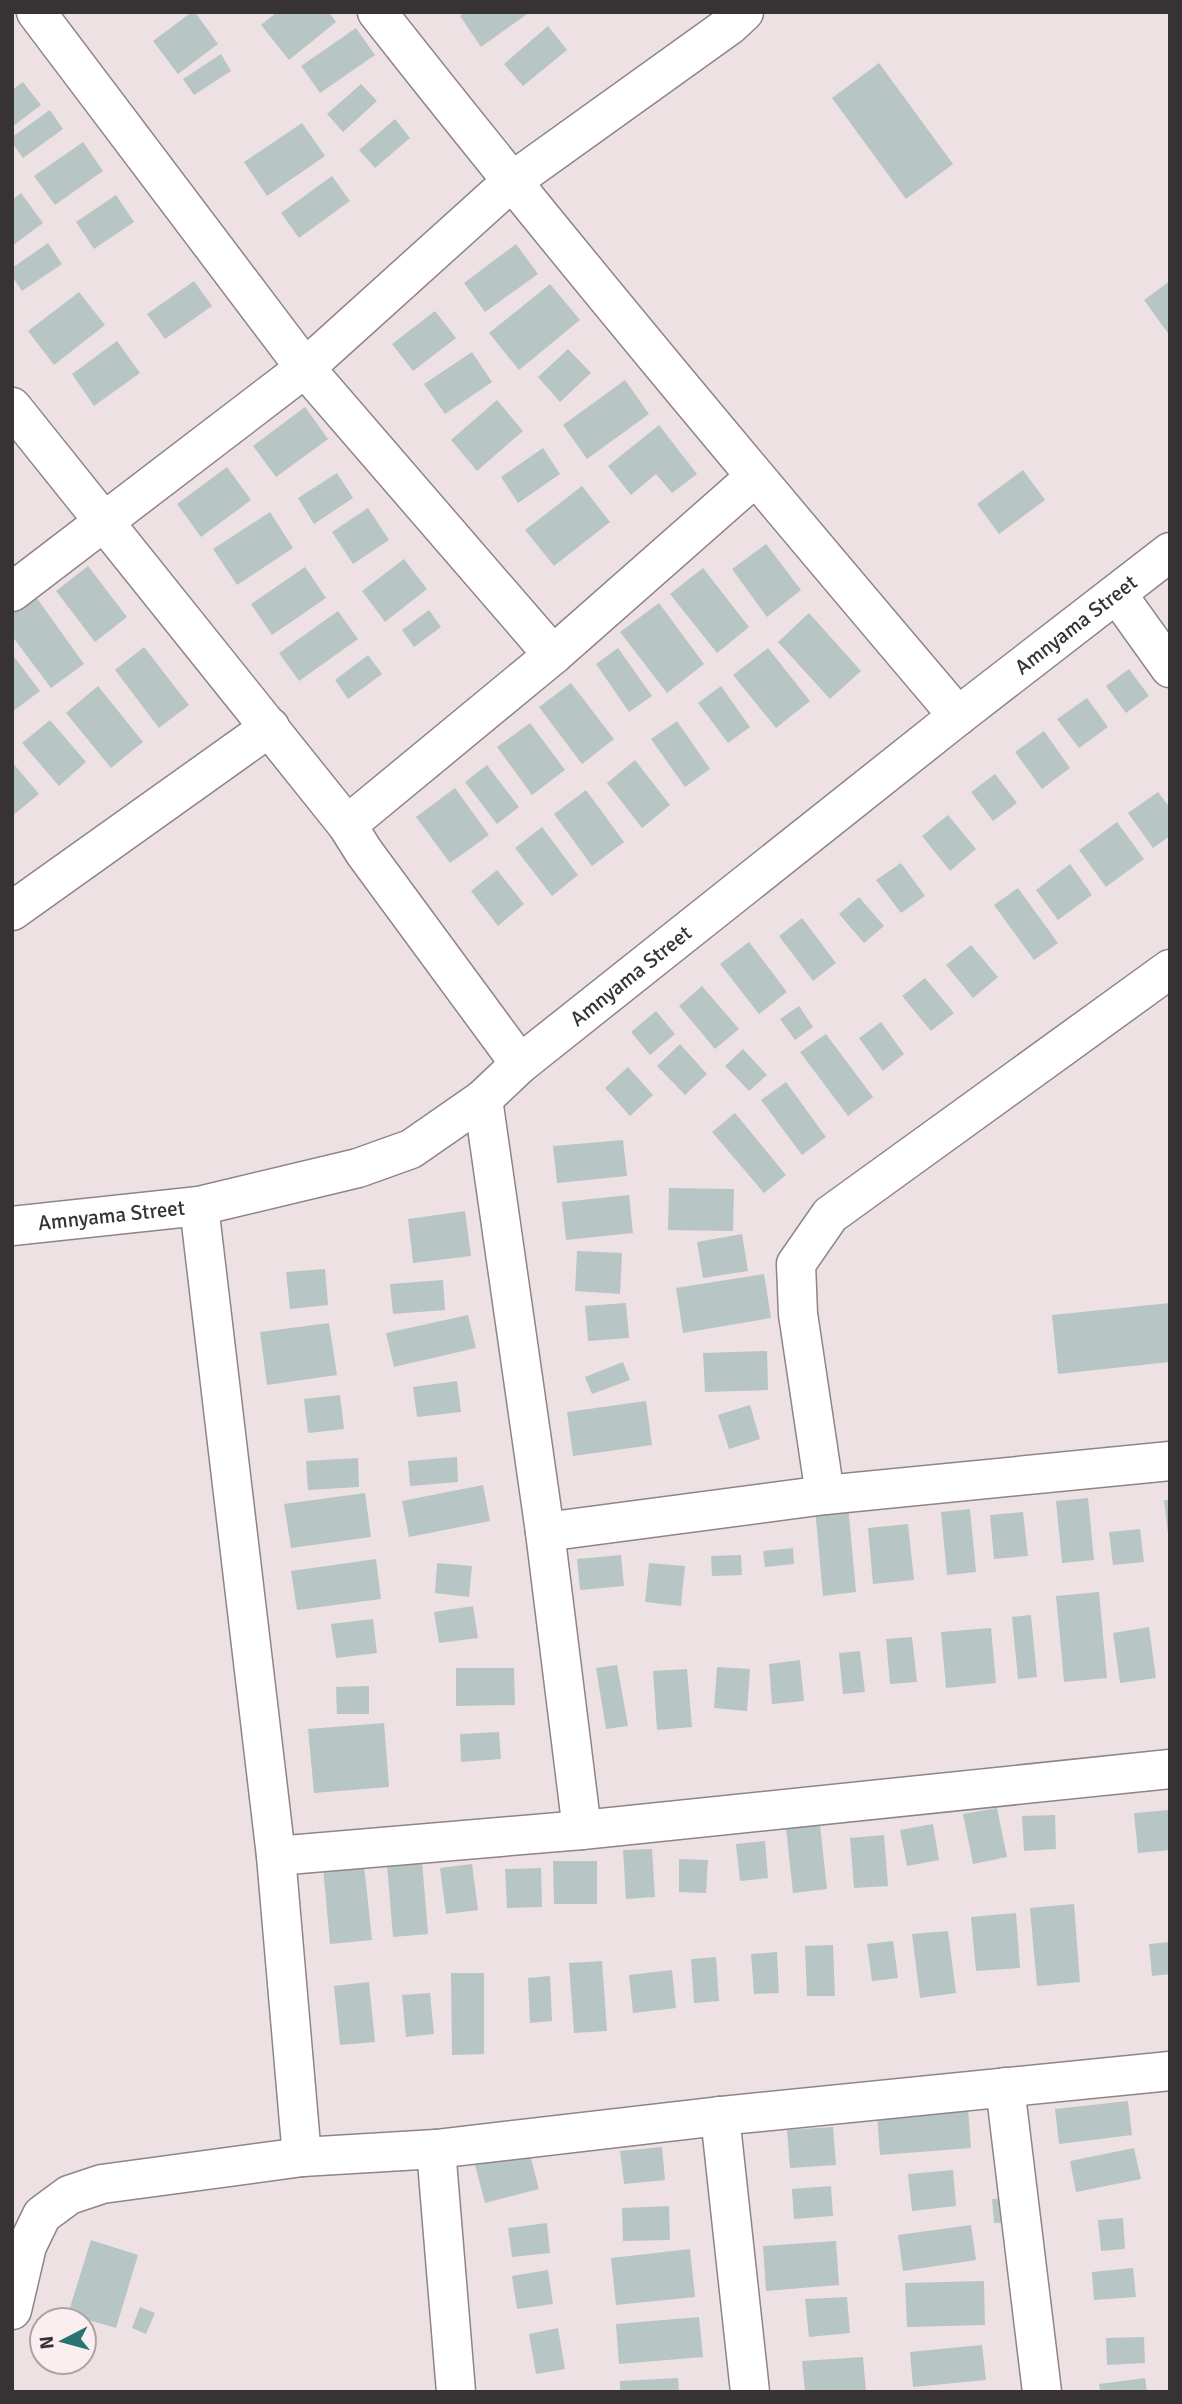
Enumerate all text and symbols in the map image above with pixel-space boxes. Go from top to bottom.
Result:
street label: Amnyama Street [1010,569,1142,680]
street label: Amnyama Street [565,920,697,1032]
street label: Amnyama Street [37,1195,186,1236]
north arrow [28,2306,98,2376]
text: N [34,2335,60,2350]

